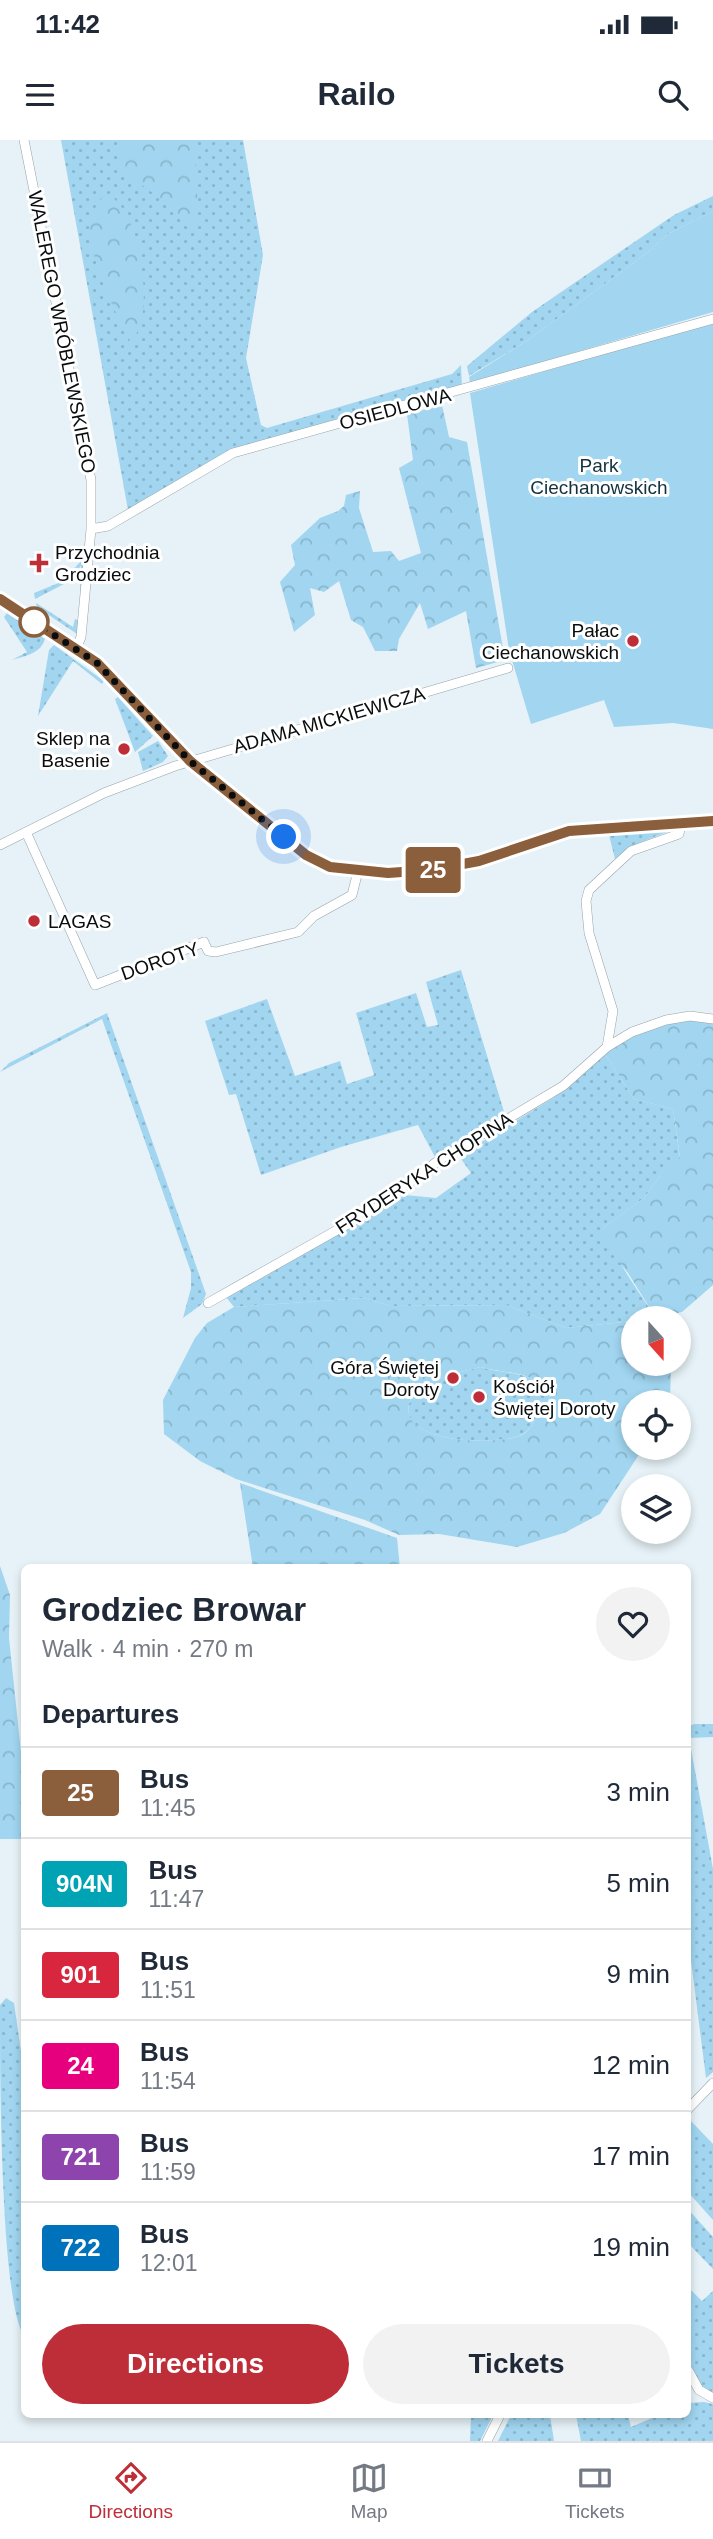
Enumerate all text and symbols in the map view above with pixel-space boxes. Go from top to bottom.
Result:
text: 11:42 [35,9,100,39]
icon: menu [21,76,59,114]
text: Railo [317,76,396,112]
icon: search [654,76,692,114]
street label: WALEREGO WRÓBLEWSKIEGO [24,189,100,475]
street label: OSIEDLOWA [337,384,453,434]
park label: Park Ciechanowskich [530,455,668,498]
place label: Przychodnia Grodziec [55,542,160,585]
marker: Przychodnia Grodziec [29,553,49,573]
unlabelled marker [19,607,49,637]
place label: Pałac Ciechanowskich [482,620,619,663]
marker: Pałac Ciechanowskich [625,633,641,649]
street label: ADAMA MICKIEWICZA [231,682,428,757]
place label: Sklep na Basenie [36,728,110,771]
marker: Sklep na Basenie [116,741,132,757]
your location [266,819,301,854]
line badge: 25 [402,847,464,893]
text: 25 [420,856,446,883]
place label: LAGAS [48,911,111,932]
marker: LAGAS [26,913,42,929]
street label: DOROTY [118,938,202,984]
street label: FRYDERYKA CHOPINA [332,1108,516,1238]
north arrow [621,1306,691,1376]
map controls [621,1306,691,1544]
place label: Góra Świętej Doroty [330,1357,439,1400]
marker: Góra Świętej Doroty [445,1370,461,1386]
place label: Kościół Świętej Doroty [493,1376,616,1419]
marker: Kościół Świętej Doroty [471,1389,487,1405]
button: locate [621,1390,691,1460]
button: layers [621,1474,691,1544]
button: heart [596,1587,670,1661]
text: Grodziec Browar [42,1591,306,1628]
text: Walk · 4 min · 270 m [42,1636,253,1662]
text: Departures [42,1699,179,1729]
text: Bus [140,1764,189,1794]
text: 3 min [606,1777,670,1807]
text: 25 [67,1779,94,1806]
text: 11:45 [140,1795,196,1821]
text: Bus [148,1855,198,1885]
text: 5 min [606,1868,670,1898]
text: 904N [56,1870,113,1897]
text: 11:47 [148,1886,204,1912]
text: Bus [140,1946,189,1976]
text: 9 min [606,1959,670,1989]
text: 901 [60,1961,101,1988]
text: 11:51 [140,1977,196,2003]
text: Bus [140,2037,189,2067]
text: 12 min [592,2050,670,2080]
text: 24 [67,2052,94,2079]
text: 11:54 [140,2068,196,2094]
text: Bus [140,2128,189,2158]
text: 17 min [592,2141,670,2171]
text: 721 [60,2143,101,2170]
text: 11:59 [140,2159,196,2185]
text: Bus [140,2219,189,2249]
text: 19 min [592,2232,670,2262]
text: 722 [60,2234,101,2261]
text: 12:01 [140,2250,198,2276]
button: Directions [42,2324,349,2404]
button: Tickets [363,2324,670,2404]
tab: Directions [89,2459,173,2523]
tab: Map [350,2459,388,2523]
tab: Tickets [565,2459,624,2523]

